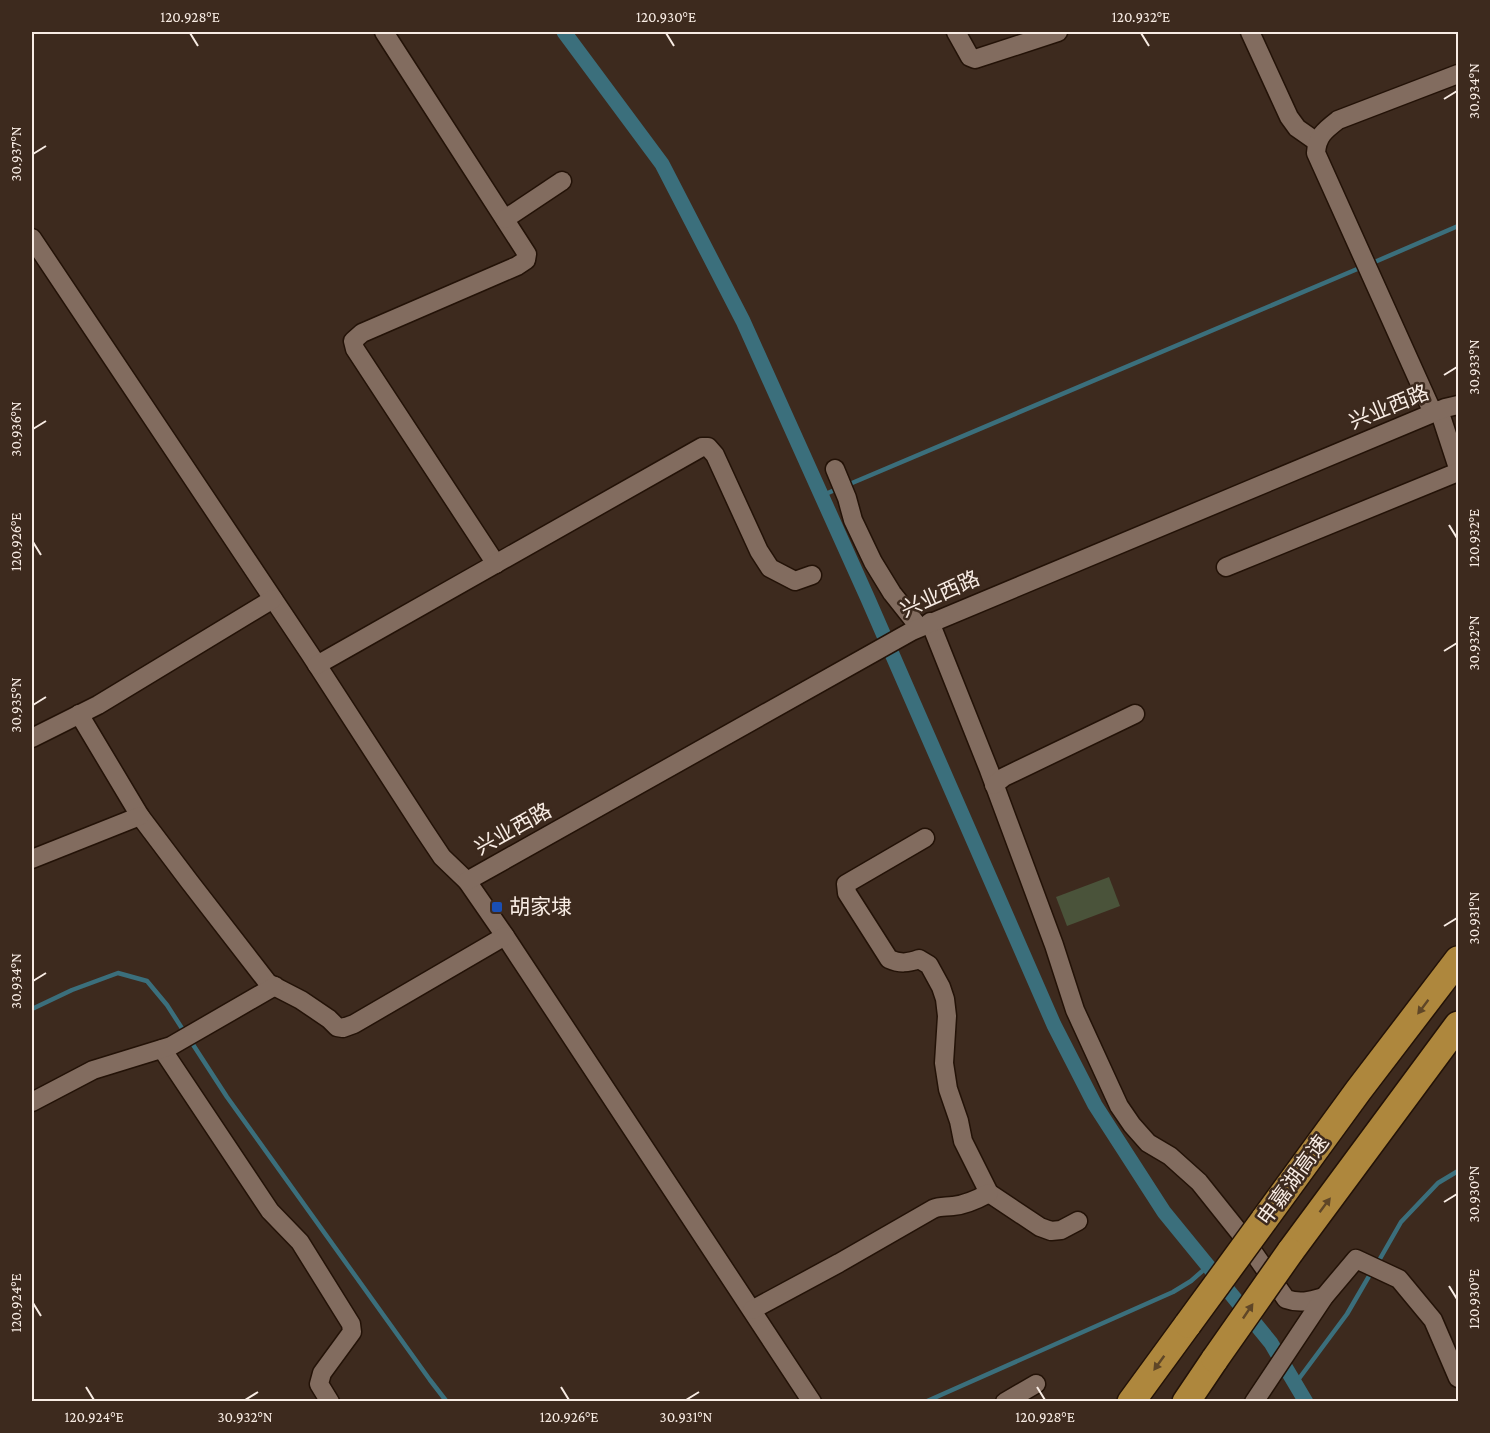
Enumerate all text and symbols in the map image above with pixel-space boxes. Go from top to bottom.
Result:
text: 120.928°E [160,9,220,25]
text: 120.930°E [636,9,696,25]
text: 120.932°E [1112,9,1170,25]
text: 30.934°N [1466,63,1482,119]
text: 30.937°N [8,126,24,182]
text: 30.933°N [1466,339,1482,395]
street label: 兴业西路 [1346,380,1432,434]
text: 30.936°N [8,401,24,457]
text: 120.932°E [1466,509,1482,567]
text: 120.926°E [8,513,24,571]
street label: 兴业西路 [897,566,983,622]
text: 30.932°N [1466,615,1482,671]
text: 30.935°N [8,677,24,733]
street label: 兴业西路 [470,798,556,860]
text: 30.931°N [1466,891,1482,944]
place label: 胡家埭 [509,895,572,919]
marker: 胡家埭 [490,900,504,914]
text: 30.934°N [8,953,24,1009]
one-way arrow [1417,998,1429,1014]
street label: 申嘉湖高速 [1252,1130,1334,1230]
text: 30.930°N [1466,1165,1482,1222]
one-way arrow [1319,1198,1331,1214]
text: 120.930°E [1466,1269,1482,1329]
text: 120.924°E [8,1273,24,1333]
one-way arrow [1242,1303,1254,1319]
one-way arrow [1153,1354,1165,1370]
text: 120.924°E [64,1409,124,1425]
text: 30.932°N [217,1409,273,1425]
text: 120.926°E [540,1409,598,1425]
text: 30.931°N [660,1409,713,1425]
text: 120.928°E [1015,1409,1075,1425]

